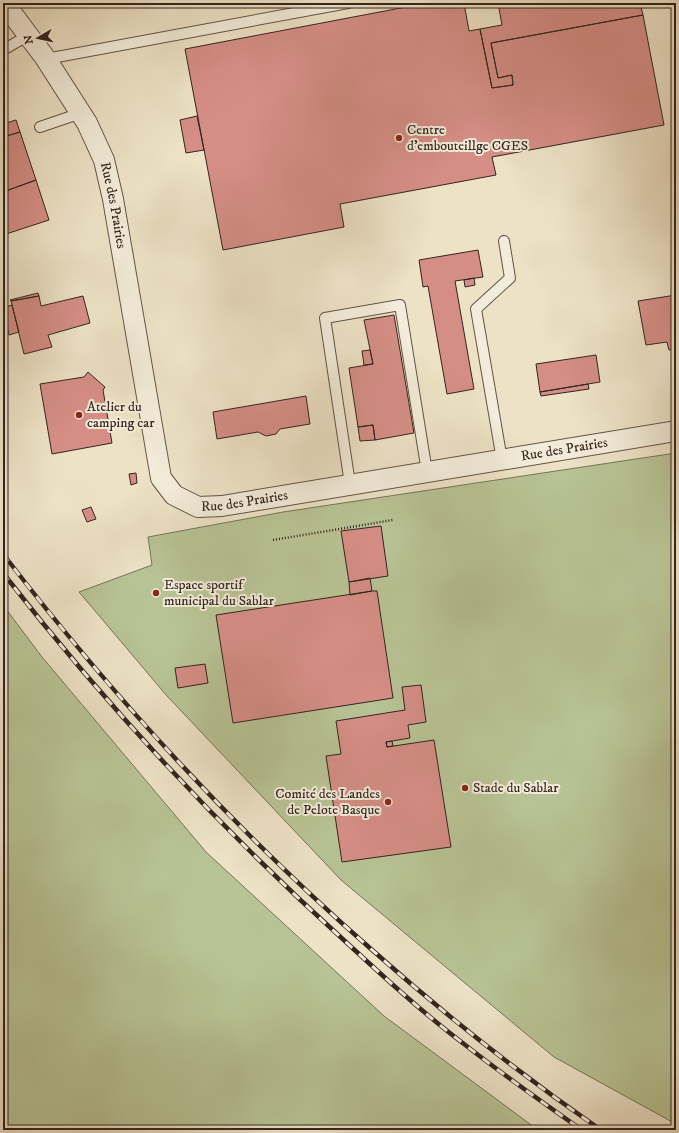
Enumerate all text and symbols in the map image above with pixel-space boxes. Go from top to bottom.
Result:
north arrow [18,18,58,58]
text: N [21,34,37,45]
place label: Centre d'embouteillge CGES [407,121,528,155]
marker: Centre d'embouteillge CGES [394,133,404,143]
street label: Rue des Prairies [96,160,130,250]
place label: Atelier du camping car [87,398,155,432]
marker: Atelier du camping car [74,410,84,420]
street label: Rue des Prairies [520,433,609,465]
street label: Rue des Prairies [201,486,290,516]
place label: Espace sportif municipal du Sablar [164,576,275,610]
marker: Espace sportif municipal du Sablar [151,588,161,598]
place label: Stade du Sablar [473,779,559,797]
marker: Stade du Sablar [460,783,470,793]
place label: Comité des Landes de Pelote Basque [275,785,380,819]
marker: Comité des Landes de Pelote Basque [383,797,393,807]

